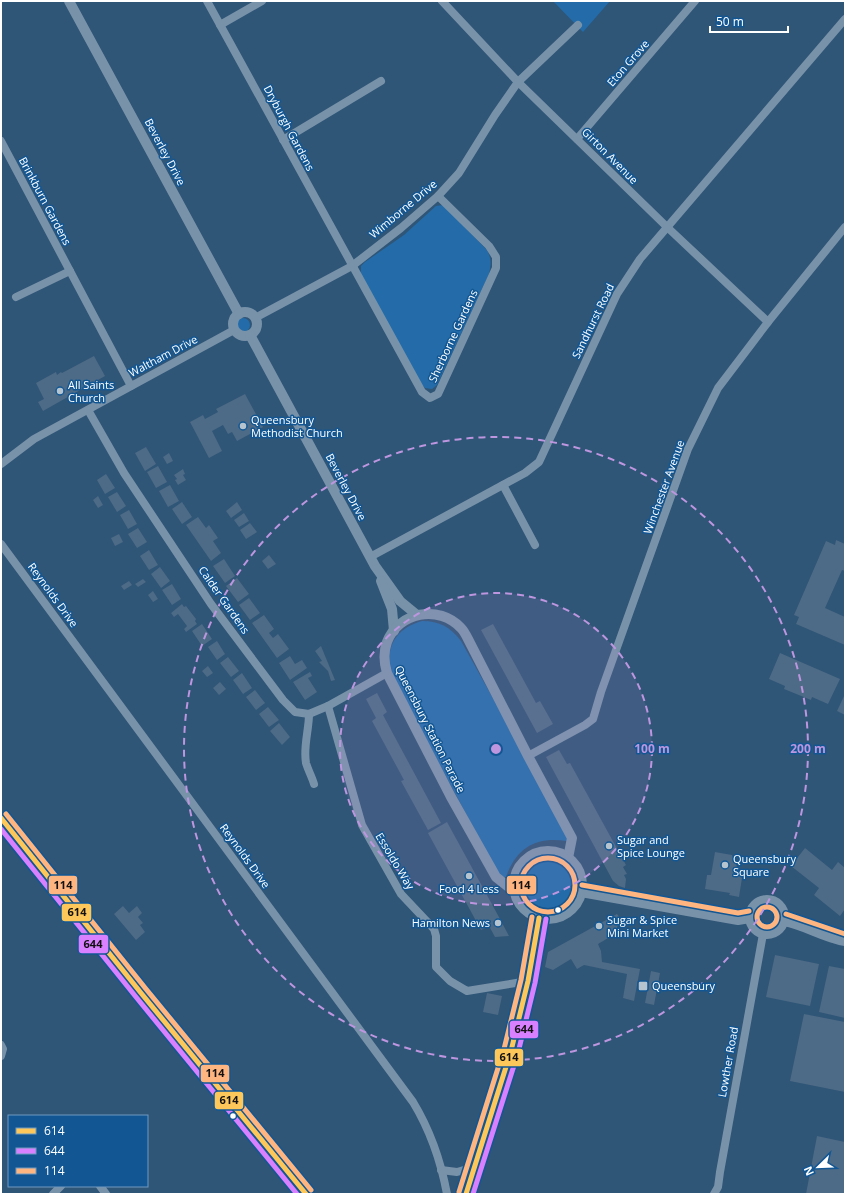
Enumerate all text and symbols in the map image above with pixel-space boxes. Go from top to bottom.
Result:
scale bar [710,8,788,34]
text: 50 m [716,13,744,30]
street label: Eton Grove [603,36,652,89]
street label: Dryburgh Gardens [261,82,318,173]
street label: Beverley Drive [142,116,189,188]
street label: Girton Avenue [579,124,642,187]
street label: Brinkburn Gardens [16,154,75,248]
street label: Wimborne Drive [366,176,440,241]
street label: Sandhurst Road [568,281,617,361]
street label: Sherborne Gardens [424,287,481,385]
street label: Waltham Drive [126,331,200,380]
place label: All Saints Church [68,377,114,405]
marker: All Saints Church [55,386,65,396]
place label: Queensbury Methodist Church [251,412,343,440]
marker: Queensbury Methodist Church [238,421,248,431]
street label: Winchester Avenue [640,438,687,536]
street label: Beverley Drive [323,451,370,523]
street label: Reynolds Drive [25,559,82,630]
street label: Calder Gardens [195,563,253,637]
street label: Queensbury Station Parade [392,662,469,795]
text: 100 m [634,740,670,757]
text: 200 m [790,740,826,757]
centre of rings [489,742,503,756]
street label: Reynolds Drive [217,820,274,891]
street label: Essoldo Way [373,829,419,892]
place label: Sugar and Spice Lounge [617,832,685,860]
marker: Sugar and Spice Lounge [604,841,614,851]
place label: Queensbury Square [733,851,797,879]
marker: Queensbury Square [720,860,730,870]
marker: Food 4 Less [464,871,474,881]
line badge: 114 [48,875,78,895]
line badge: 114 [506,875,537,895]
text: 114 [54,877,73,892]
text: 114 [512,877,531,892]
place label: Food 4 Less [439,881,499,896]
line badge: 614 [61,903,92,922]
text: 614 [68,904,87,919]
unlabelled marker [553,905,563,915]
place label: Sugar & Spice Mini Market [607,912,677,940]
place label: Hamilton News [412,915,490,930]
marker: Hamilton News [493,918,503,928]
marker: Sugar & Spice Mini Market [594,921,604,931]
line badge: 644 [78,934,109,954]
text: 644 [84,936,103,951]
place label: Queensbury [652,978,716,993]
marker: Queensbury [637,980,649,992]
line badge: 644 [509,1020,539,1039]
text: 644 [515,1021,534,1036]
street label: Lowther Road [714,1025,741,1098]
line badge: 614 [494,1048,524,1067]
text: 614 [500,1049,519,1064]
line badge: 114 [200,1064,230,1083]
text: 114 [206,1065,225,1080]
line badge: 614 [214,1091,244,1110]
text: 614 [220,1092,239,1107]
unlabelled marker [228,1111,238,1121]
legend [8,1115,148,1187]
text: 614 [44,1122,65,1139]
text: 644 [44,1142,65,1159]
north arrow [798,1147,838,1187]
text: 114 [44,1162,65,1179]
text: N [800,1164,817,1178]

